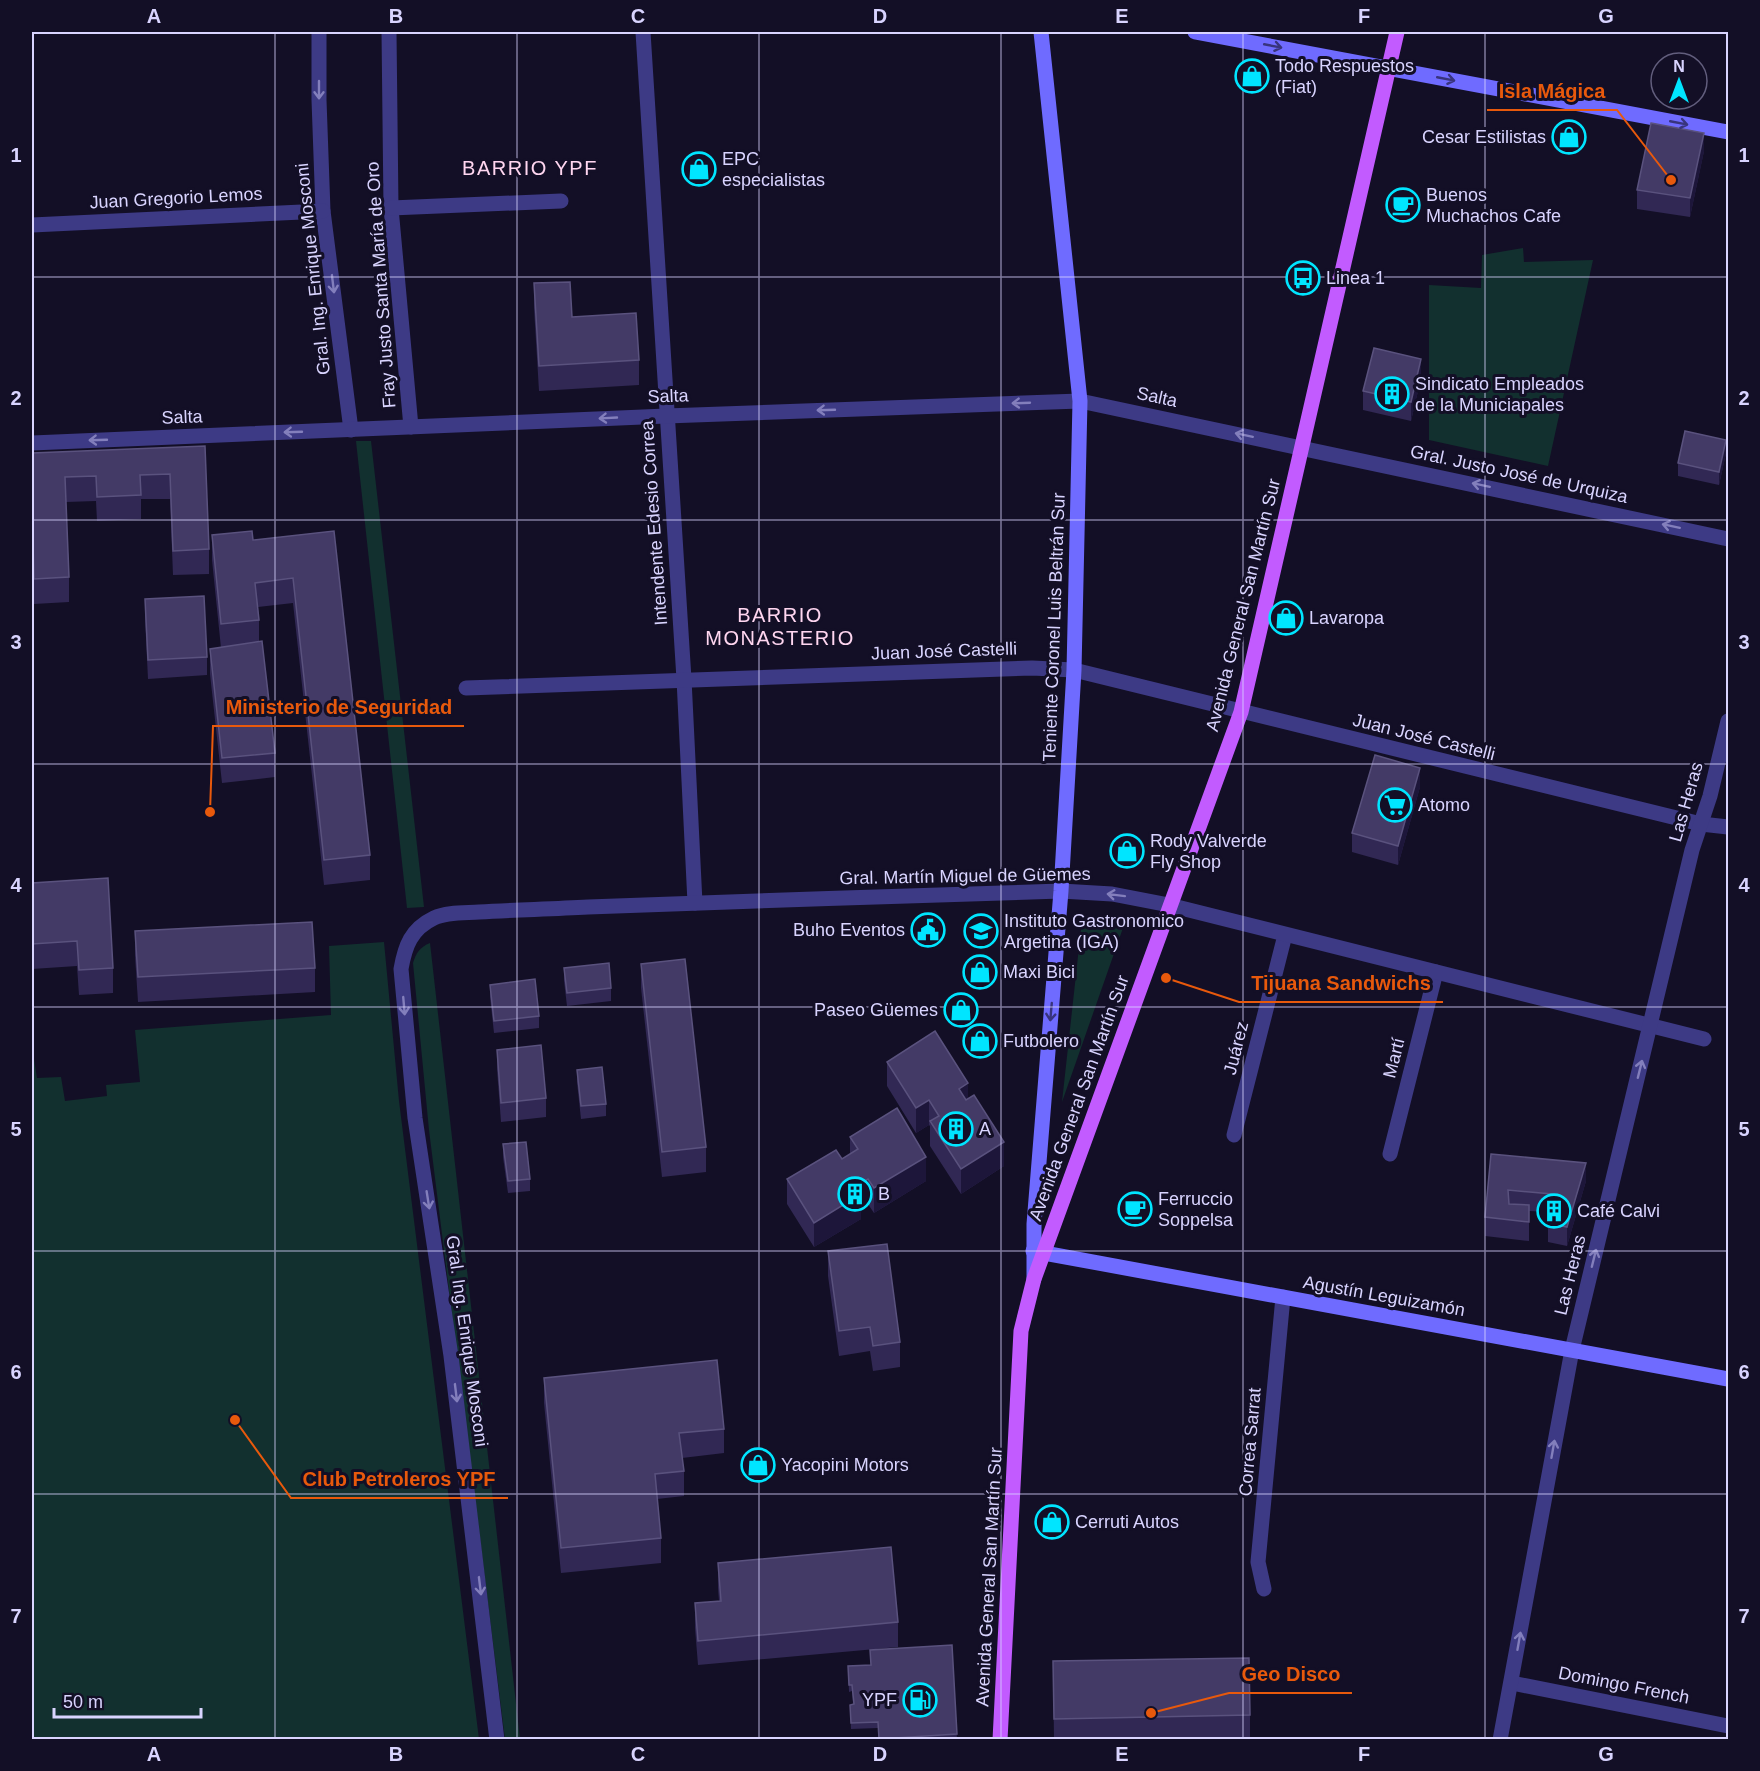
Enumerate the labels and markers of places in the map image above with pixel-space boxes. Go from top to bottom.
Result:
place label: Todo Respuestos (Fiat) [1275,56,1414,97]
shop icon: Todo Respuestos (Fiat) [1234,58,1270,94]
callout: Isla Mágica [1487,72,1617,110]
shop icon: Cesar Estilistas [1551,119,1587,155]
place label: Cesar Estilistas [1422,127,1546,147]
place label: EPC especialistas [722,149,825,190]
shop icon: EPC especialistas [681,151,717,187]
place label: Buenos Muchachos Cafe [1426,185,1561,226]
cafe icon: Buenos Muchachos Cafe [1385,187,1421,223]
bus stop icon: Linea 1 [1285,260,1321,296]
place label: Linea 1 [1326,268,1385,288]
place label: Sindicato Empleados de la Municiapales [1415,374,1584,415]
building icon: Sindicato Empleados de la Municiapales [1374,376,1410,412]
shop icon: Lavaropa [1268,600,1304,636]
place label: Lavaropa [1309,608,1385,628]
callout: Ministerio de Seguridad [213,688,464,726]
supermarket icon: Atomo [1377,787,1413,823]
place label: Atomo [1418,795,1470,815]
place label: Rody Valverde Fly Shop [1150,831,1267,872]
shop icon: Rody Valverde Fly Shop [1109,833,1145,869]
place label: Instituto Gastronomico Argetina (IGA) [1004,911,1184,952]
public building icon: Buho Eventos [910,912,946,948]
school or university icon: Instituto Gastronomico Argetina (IGA) [963,913,999,949]
place label: Buho Eventos [793,920,905,940]
shop icon: Maxi Bici [962,954,998,990]
place label: Maxi Bici [1003,962,1075,982]
callout: Tijuana Sandwichs [1239,964,1443,1002]
shop icon: Paseo Güemes [943,992,979,1028]
place label: Paseo Güemes [814,1000,938,1020]
shop icon: Futbolero [962,1023,998,1059]
place label: Futbolero [1003,1031,1079,1051]
building icon: A [938,1111,974,1147]
place label: A [979,1119,991,1139]
building icon: B [837,1176,873,1212]
place label: B [878,1184,890,1204]
place label: Ferruccio Soppelsa [1158,1189,1234,1230]
cafe icon: Ferruccio Soppelsa [1117,1191,1153,1227]
building icon: Café Calvi [1536,1193,1572,1229]
place label: Café Calvi [1577,1201,1660,1221]
shop icon: Yacopini Motors [740,1447,776,1483]
place label: Yacopini Motors [781,1455,909,1475]
callout: Club Petroleros YPF [291,1460,508,1498]
shop icon: Cerruti Autos [1034,1504,1070,1540]
place label: Cerruti Autos [1075,1512,1179,1532]
callout: Geo Disco [1229,1655,1352,1693]
fuel station icon: YPF [902,1682,938,1718]
place label: YPF [862,1690,897,1710]

